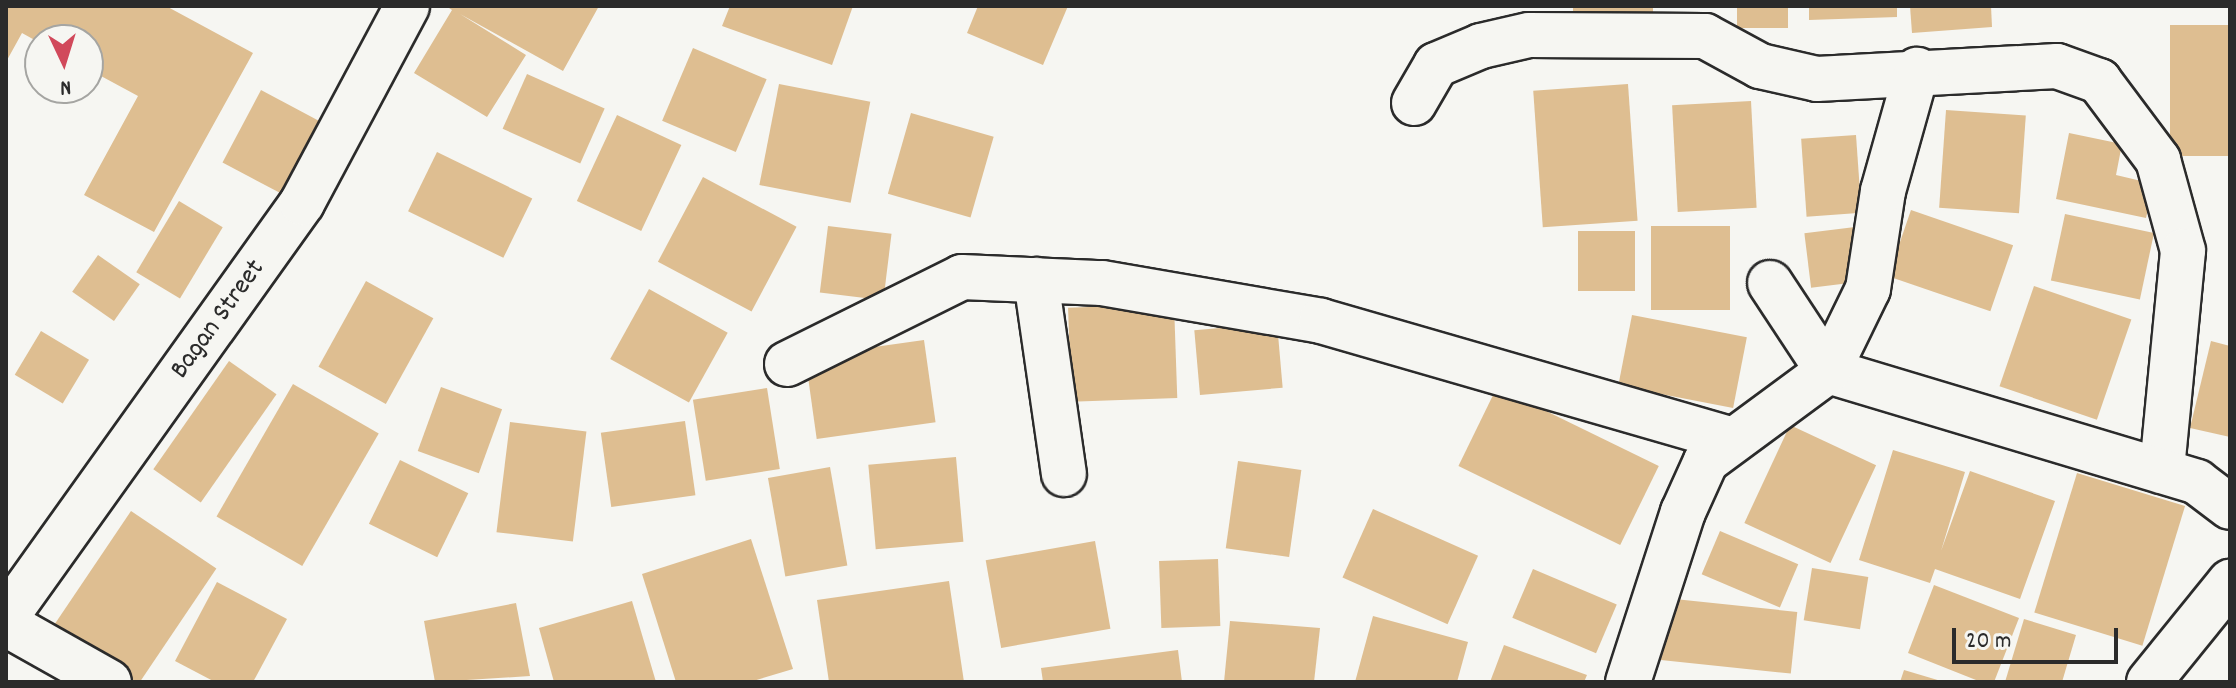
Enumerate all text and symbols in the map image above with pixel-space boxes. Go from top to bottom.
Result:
north arrow [24,24,104,104]
text: N [59,71,72,102]
street label: Bagan Street [165,254,273,386]
scale bar [1956,612,2122,662]
text: 20 m [1966,625,2012,659]

